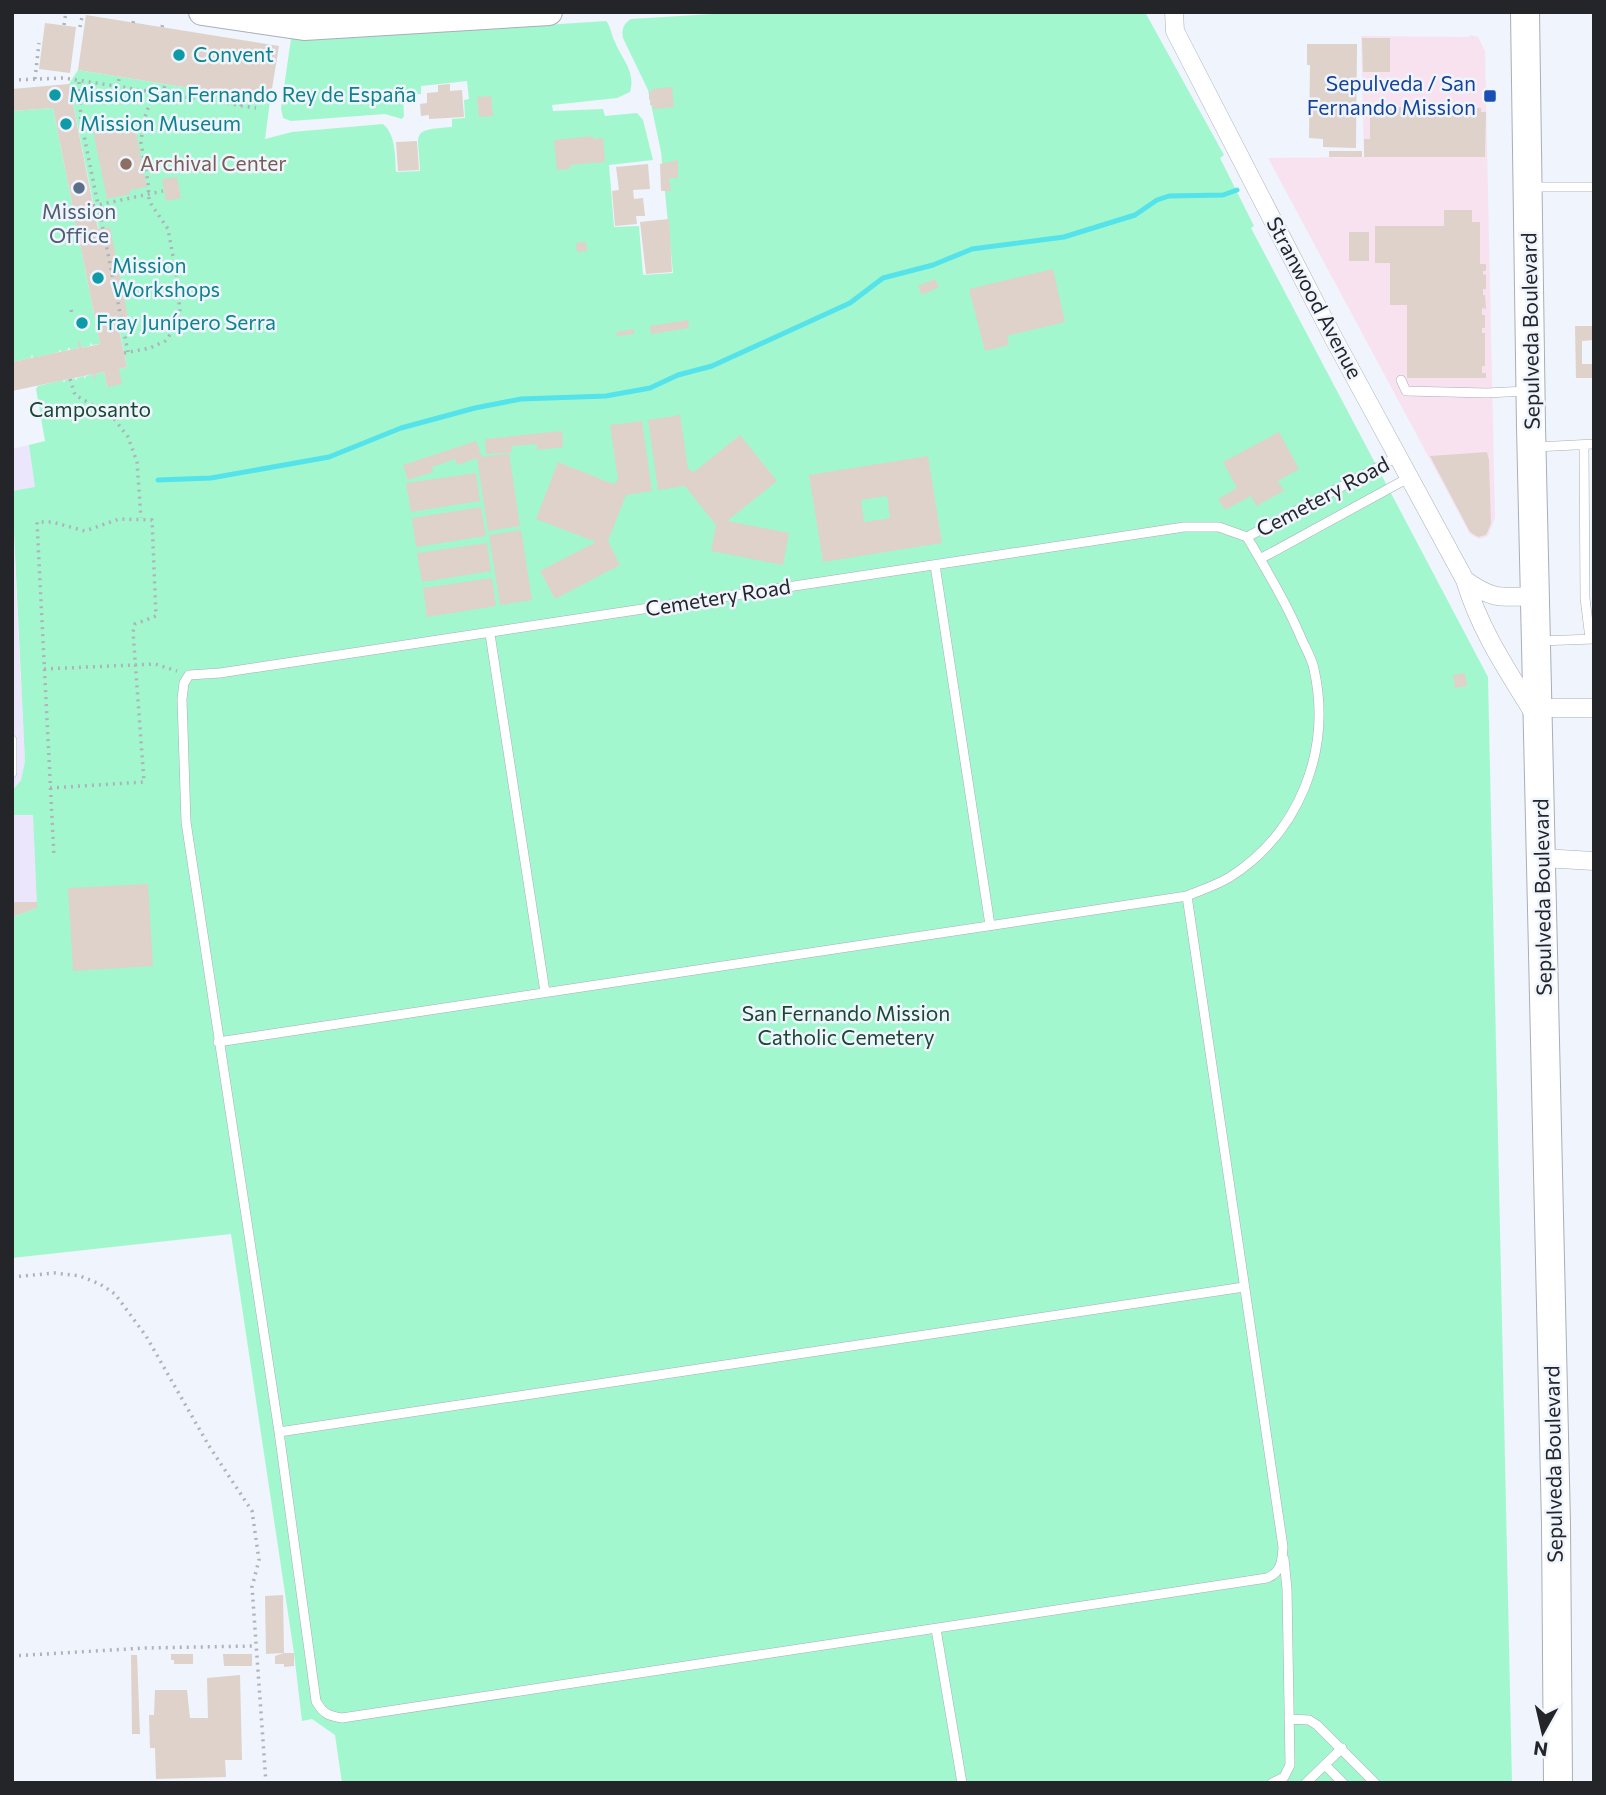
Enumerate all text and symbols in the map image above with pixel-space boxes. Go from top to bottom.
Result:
place label: Convent [193,41,274,66]
marker: Convent [171,47,187,63]
place label: Sepulveda / San Fernando Mission [1307,70,1476,119]
place label: Mission San Fernando Rey de España [69,81,416,106]
marker: Mission San Fernando Rey de España [47,87,63,103]
marker: Sepulveda / San Fernando Mission [1482,88,1498,104]
place label: Mission Museum [80,110,241,135]
marker: Mission Museum [58,116,74,132]
place label: Archival Center [140,150,287,175]
marker: Archival Center [118,156,134,172]
marker: Mission Office [71,180,87,196]
place label: Mission Office [42,198,116,247]
street label: Stranwood Avenue [1262,212,1368,382]
street label: Sepulveda Boulevard [1515,232,1544,430]
place label: Mission Workshops [112,252,220,301]
marker: Mission Workshops [90,270,106,286]
place label: Fray Junípero Serra [96,309,276,334]
marker: Fray Junípero Serra [74,315,90,331]
park label: Camposanto [29,396,151,421]
street label: Cemetery Road [1252,450,1393,541]
street label: Cemetery Road [643,573,792,620]
street label: Sepulveda Boulevard [1527,798,1556,996]
park label: San Fernando Mission Catholic Cemetery [742,1000,950,1049]
street label: Sepulveda Boulevard [1538,1365,1567,1563]
north arrow [1508,1697,1578,1767]
text: N [1532,1737,1549,1762]

